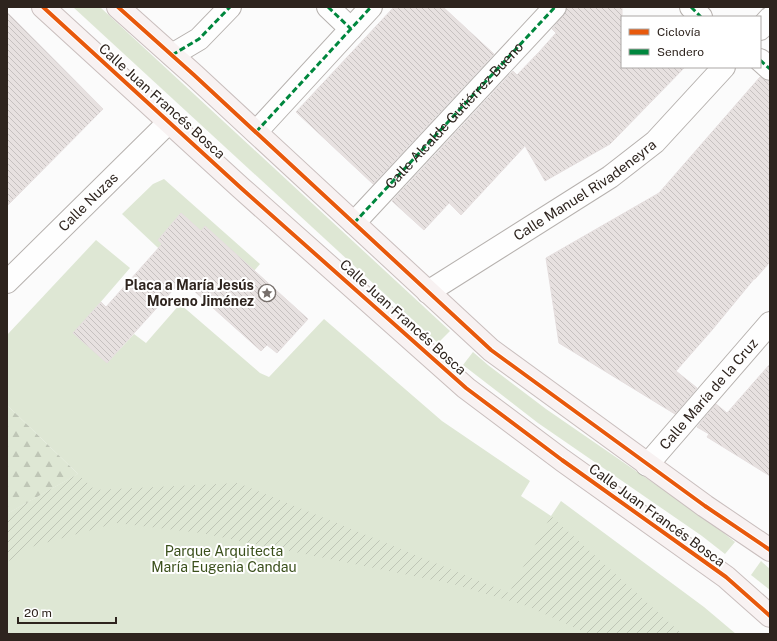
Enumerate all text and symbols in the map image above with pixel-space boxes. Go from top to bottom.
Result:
legend [621,16,761,68]
text: Ciclovía [657,25,700,39]
street label: Calle Alcalde Gutiérrez Bueno [382,39,526,192]
street label: Calle Juan Francés Bosca [96,40,228,162]
text: Sendero [657,45,704,59]
street label: Calle Manuel Rivadeneyra [511,136,659,244]
street label: Calle Nuzas [55,169,121,235]
street label: Calle Juan Francés Bosca [337,256,469,378]
place label: Placa a María Jesús Moreno Jiménez [125,277,254,309]
place icon: Placa a María Jesús Moreno Jiménez [257,283,277,303]
street label: Calle María de la Cruz [656,335,761,453]
street label: Calle Juan Francés Bosca [586,460,728,570]
park label: Parque Arquitecta María Eugenia Candau [151,543,297,575]
scale bar [18,599,116,625]
text: 20 m [24,606,52,620]

